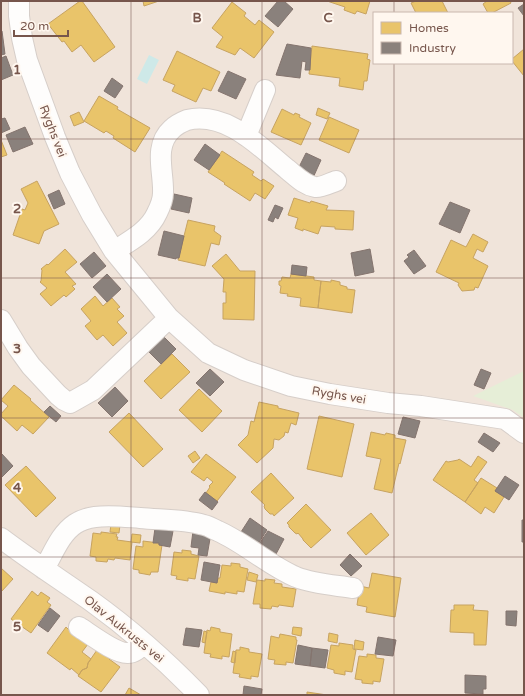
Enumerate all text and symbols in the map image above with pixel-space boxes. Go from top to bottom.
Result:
text: B [192,10,202,26]
text: C [323,10,333,26]
scale bar [14,12,68,38]
legend [373,12,513,64]
text: 20 m [20,19,49,33]
text: Homes [409,21,449,35]
text: Industry [409,41,456,55]
text: 1 [13,62,21,78]
street label: Ryghs vei [37,103,69,159]
text: 2 [13,201,21,217]
text: 3 [13,341,21,357]
street label: Ryghs vei [311,383,367,407]
text: 4 [13,480,22,496]
street label: Olav Aukrusts vei [81,593,167,665]
text: 5 [13,619,21,635]

